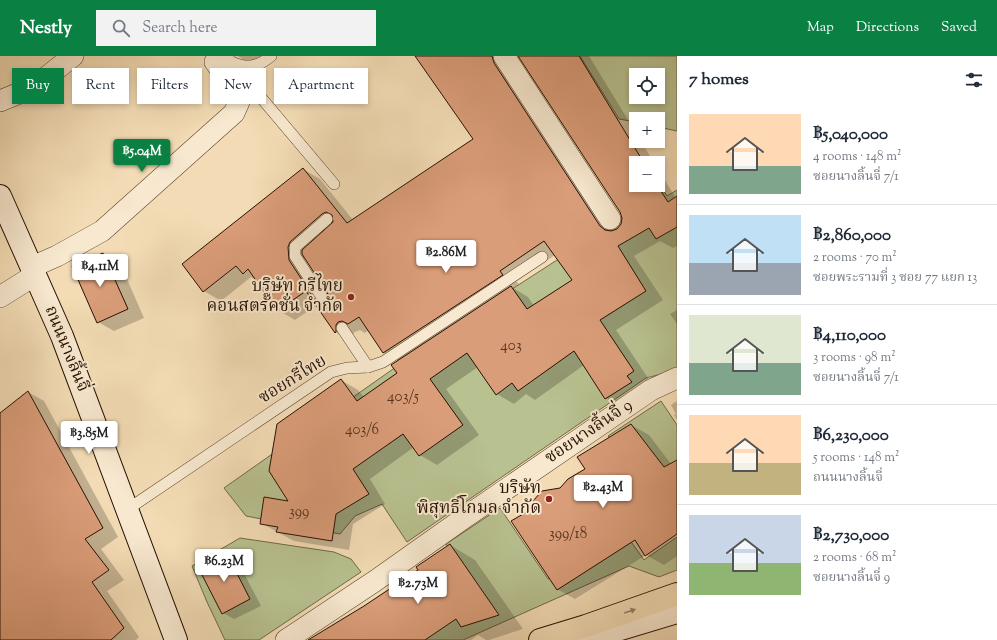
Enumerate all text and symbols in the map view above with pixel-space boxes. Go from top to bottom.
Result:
search box [96,10,376,46]
text: Nestly [20,15,72,42]
icon: search [110,17,132,39]
text: Search here [142,18,218,39]
text: Map [807,18,834,38]
text: Directions [856,18,919,38]
text: Saved [941,18,977,38]
chip: Buy [12,68,64,104]
chip: Rent [72,68,129,104]
chip: Filters [137,68,202,104]
chip: New [210,68,266,104]
chip: Apartment [274,68,368,104]
map controls [629,68,665,192]
button: locate [629,68,665,104]
text: 7 homes [689,68,749,92]
icon: filters [963,69,985,91]
button: + [629,112,665,148]
text: ฿5,040,000 [813,123,888,147]
icon: home [721,130,769,178]
pin: ฿5.04M [109,139,175,173]
text: ฿5.04M [122,143,162,161]
text: 4 rooms · 148 m² [813,148,901,166]
button: − [629,156,665,192]
text: ซอยนางลิ้นจี่ 7/1 [813,168,899,186]
text: ฿2,860,000 [813,224,891,248]
icon: home [721,231,769,279]
pin: ฿2.86M [413,240,479,274]
text: ฿2.86M [425,244,467,262]
text: 2 rooms · 70 m² [813,249,897,267]
pin: ฿4.11M [67,254,133,288]
text: ฿4.11M [81,258,119,276]
text: ซอยพระรามที่ 3 ซอย 77 แยก 13 [813,269,977,287]
place label: บริษัท กรีไทย คอนสตรั๊คชั่น จำกัด [207,273,343,319]
marker: บริษัท กรีไทย คอนสตรั๊คชั่น จำกัด [346,292,356,302]
street label: ถนนนางลิ้นจี่ [38,301,96,396]
text: ฿4,110,000 [813,324,886,348]
icon: home [721,331,769,379]
house number: 403 [500,336,522,357]
street label: ซอยกรีไทย [253,348,332,410]
text: 3 rooms · 98 m² [813,349,896,367]
text: ซอยนางลิ้นจี่ 7/1 [813,369,899,387]
house number: 403/5 [387,387,419,408]
street label: ซอยนางลิ้นจี่ 9 [539,392,637,470]
house number: 403/6 [345,420,379,441]
pin: ฿3.85M [56,421,122,455]
text: ฿6,230,000 [813,424,889,448]
text: ฿3.85M [70,425,108,443]
icon: home [721,431,769,479]
text: 5 rooms · 148 m² [813,449,899,467]
text: ถนนนางลิ้นจี่ [813,469,883,487]
pin: ฿2.43M [570,475,636,509]
place label: บริษัท พิสุทธิ์โกมล จำกัด [416,477,541,521]
text: ฿2.43M [583,479,623,497]
marker: บริษัท พิสุทธิ์โกมล จำกัด [544,494,554,504]
house number: 399 [289,502,309,523]
house number: 399/18 [549,524,587,545]
text: ฿2,730,000 [813,524,889,548]
icon: home [721,531,769,579]
pin: ฿6.23M [191,549,257,583]
text: 2 rooms · 68 m² [813,549,897,567]
text: ฿6.23M [204,553,244,571]
text: ซอยนางลิ้นจี่ 9 [813,569,890,587]
pin: ฿2.73M [385,571,451,605]
text: ฿2.73M [398,575,438,593]
one-way arrow [624,607,636,613]

